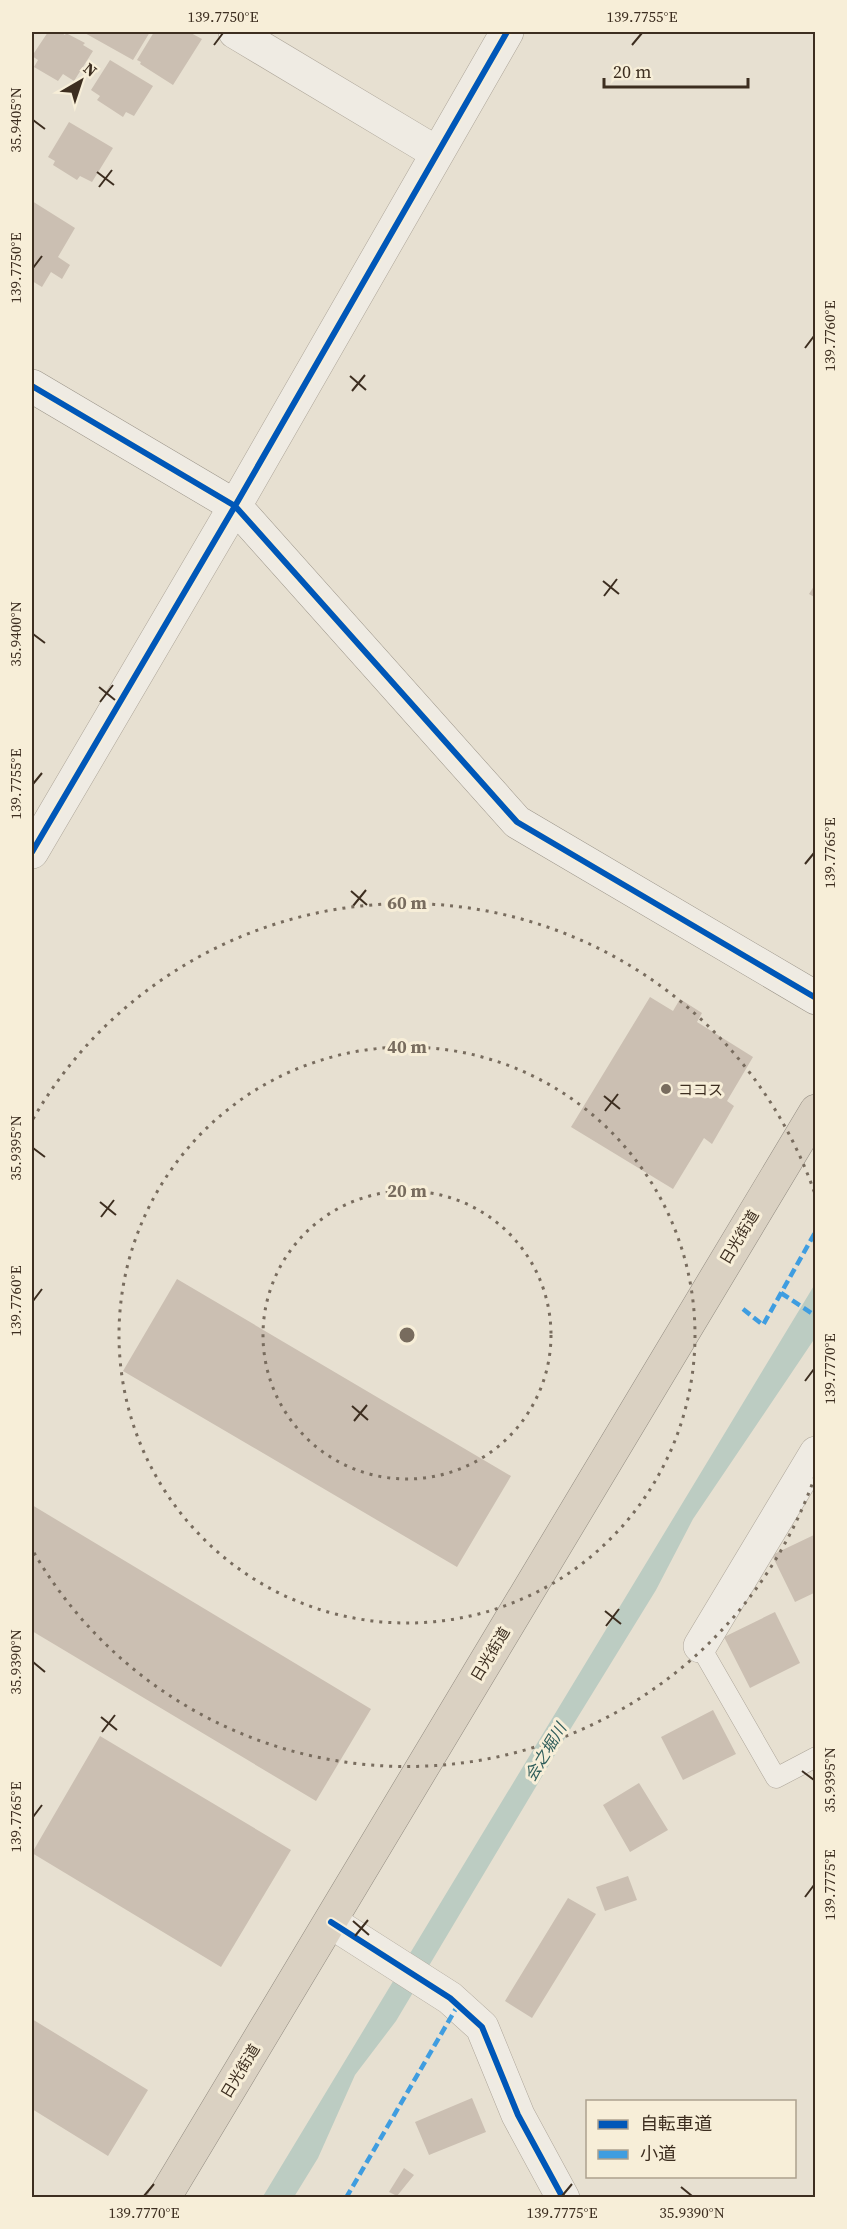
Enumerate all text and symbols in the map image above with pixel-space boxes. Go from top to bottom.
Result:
text: 139.7750°E [188,6,258,27]
text: 139.7755°E [607,6,677,27]
north arrow [51,51,111,111]
scale bar [604,51,748,89]
text: N [79,57,102,82]
text: 20 m [613,59,651,84]
text: 35.9405°N [5,87,26,153]
text: 139.7750°E [5,233,26,303]
text: 139.7760°E [819,301,840,371]
text: 35.9400°N [5,601,26,667]
text: 139.7755°E [5,749,26,819]
text: 139.7765°E [819,818,840,888]
text: 60 m [387,890,427,915]
text: 40 m [387,1034,427,1059]
place label: ココス [678,1079,723,1100]
marker: ココス [659,1082,673,1096]
text: 35.9395°N [5,1115,26,1181]
text: 20 m [387,1178,427,1203]
street label: 日光街道 [715,1206,763,1268]
text: 139.7760°E [5,1266,26,1336]
centre of rings [397,1325,417,1345]
text: 139.7770°E [819,1334,840,1404]
street label: 日光街道 [466,1623,514,1685]
text: 35.9390°N [5,1629,26,1695]
water label: 会之堀川 [519,1717,572,1785]
text: 35.9395°N [819,1747,840,1813]
text: 139.7765°E [5,1782,26,1852]
text: 139.7775°E [819,1850,840,1920]
street label: 日光街道 [216,2040,264,2102]
legend [586,2100,796,2178]
text: 自転車道 [640,2111,712,2136]
text: 小道 [640,2141,676,2166]
text: 139.7770°E [109,2202,179,2223]
text: 139.7775°E [527,2202,597,2223]
text: 35.9390°N [659,2202,725,2223]

